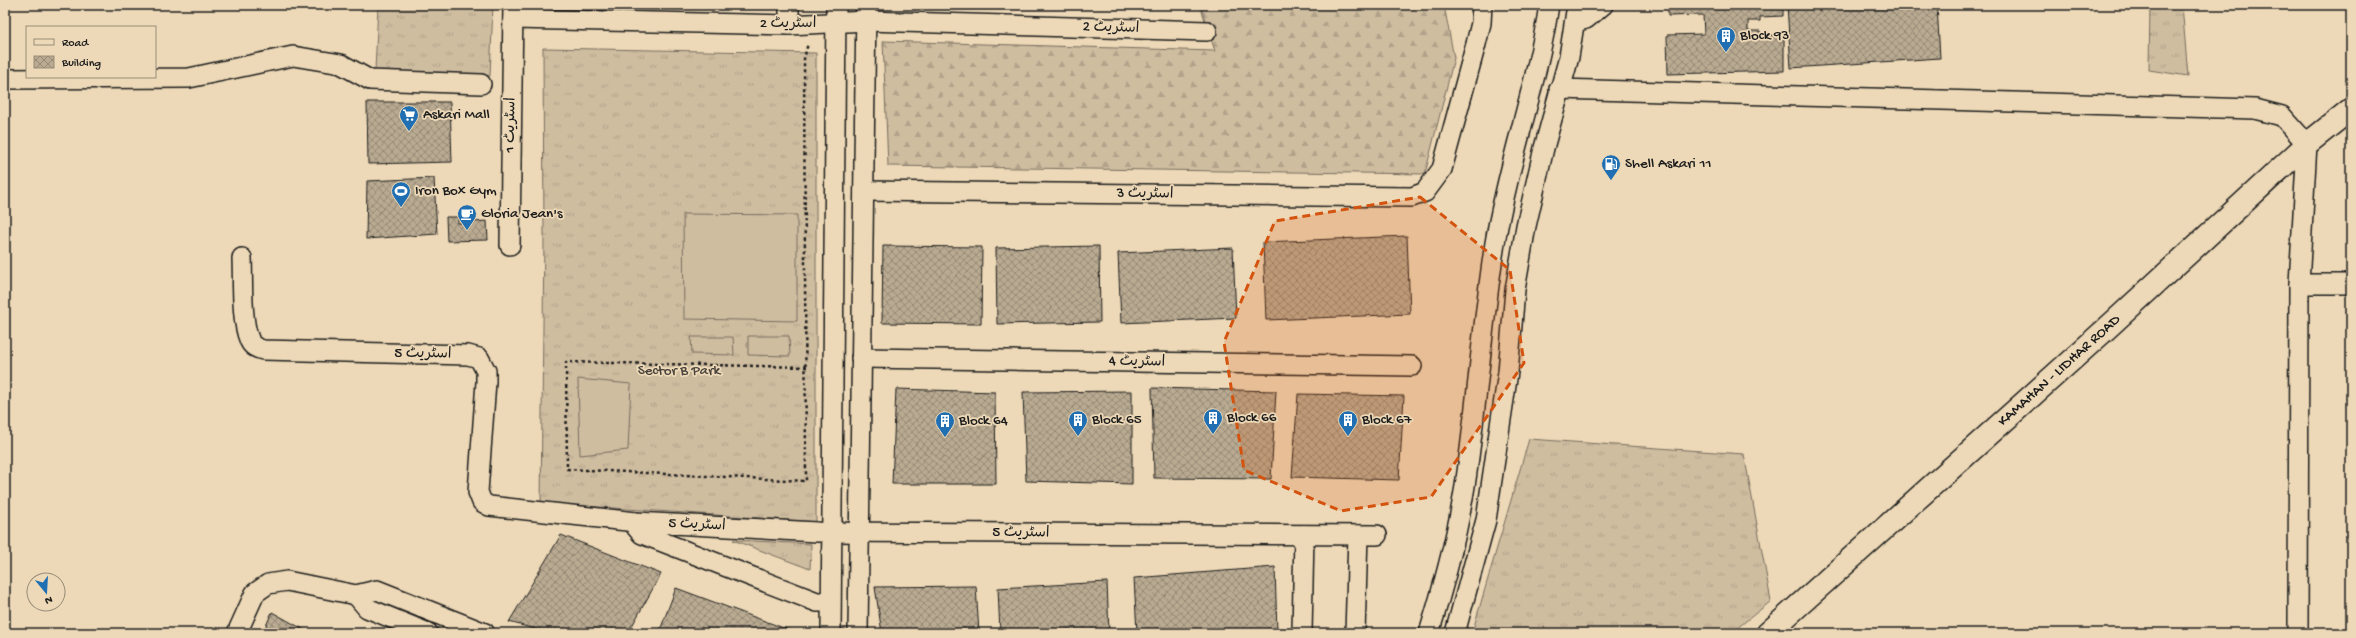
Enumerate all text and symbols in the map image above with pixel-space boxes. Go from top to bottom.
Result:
street label: اسٹریٹ 2 [760,15,816,33]
street label: اسٹریٹ 2 [1082,18,1140,38]
building icon: Block 93 [1715,25,1737,53]
legend [26,26,156,78]
place label: Block 93 [1739,27,1790,45]
text: Road [62,37,89,51]
text: Building [61,57,101,71]
street label: اسٹریٹ 1 [502,97,520,154]
supermarket icon: Askari Mall [398,104,420,132]
place label: Askari Mall [423,106,490,124]
fuel station icon: Shell Askari 11 [1600,153,1622,181]
place label: Shell Askari 11 [1625,155,1712,173]
sports icon: Iron Box Gym [390,180,412,208]
place label: Iron Box Gym [415,182,497,200]
street label: اسٹریٹ 3 [1115,184,1174,203]
cafe icon: Gloria Jean's [456,203,478,231]
place label: Gloria Jean's [481,205,563,223]
street label: KAMAHAN - LIDHAR ROAD [1994,311,2125,431]
street label: اسٹریٹ 5 [394,345,452,363]
street label: اسٹریٹ 4 [1109,353,1165,371]
park label: Sector B Park [638,362,722,380]
building icon: Block 66 [1202,407,1224,435]
building icon: Block 65 [1067,409,1089,437]
place label: Block 66 [1226,409,1277,427]
building icon: Block 67 [1337,409,1359,437]
building icon: Block 64 [934,410,956,438]
place label: Block 65 [1091,411,1142,429]
place label: Block 67 [1361,411,1413,429]
place label: Block 64 [958,412,1008,430]
street label: اسٹریٹ 5 [668,515,726,535]
street label: اسٹریٹ 5 [992,524,1050,542]
north arrow [26,572,66,612]
text: N [43,593,54,606]

